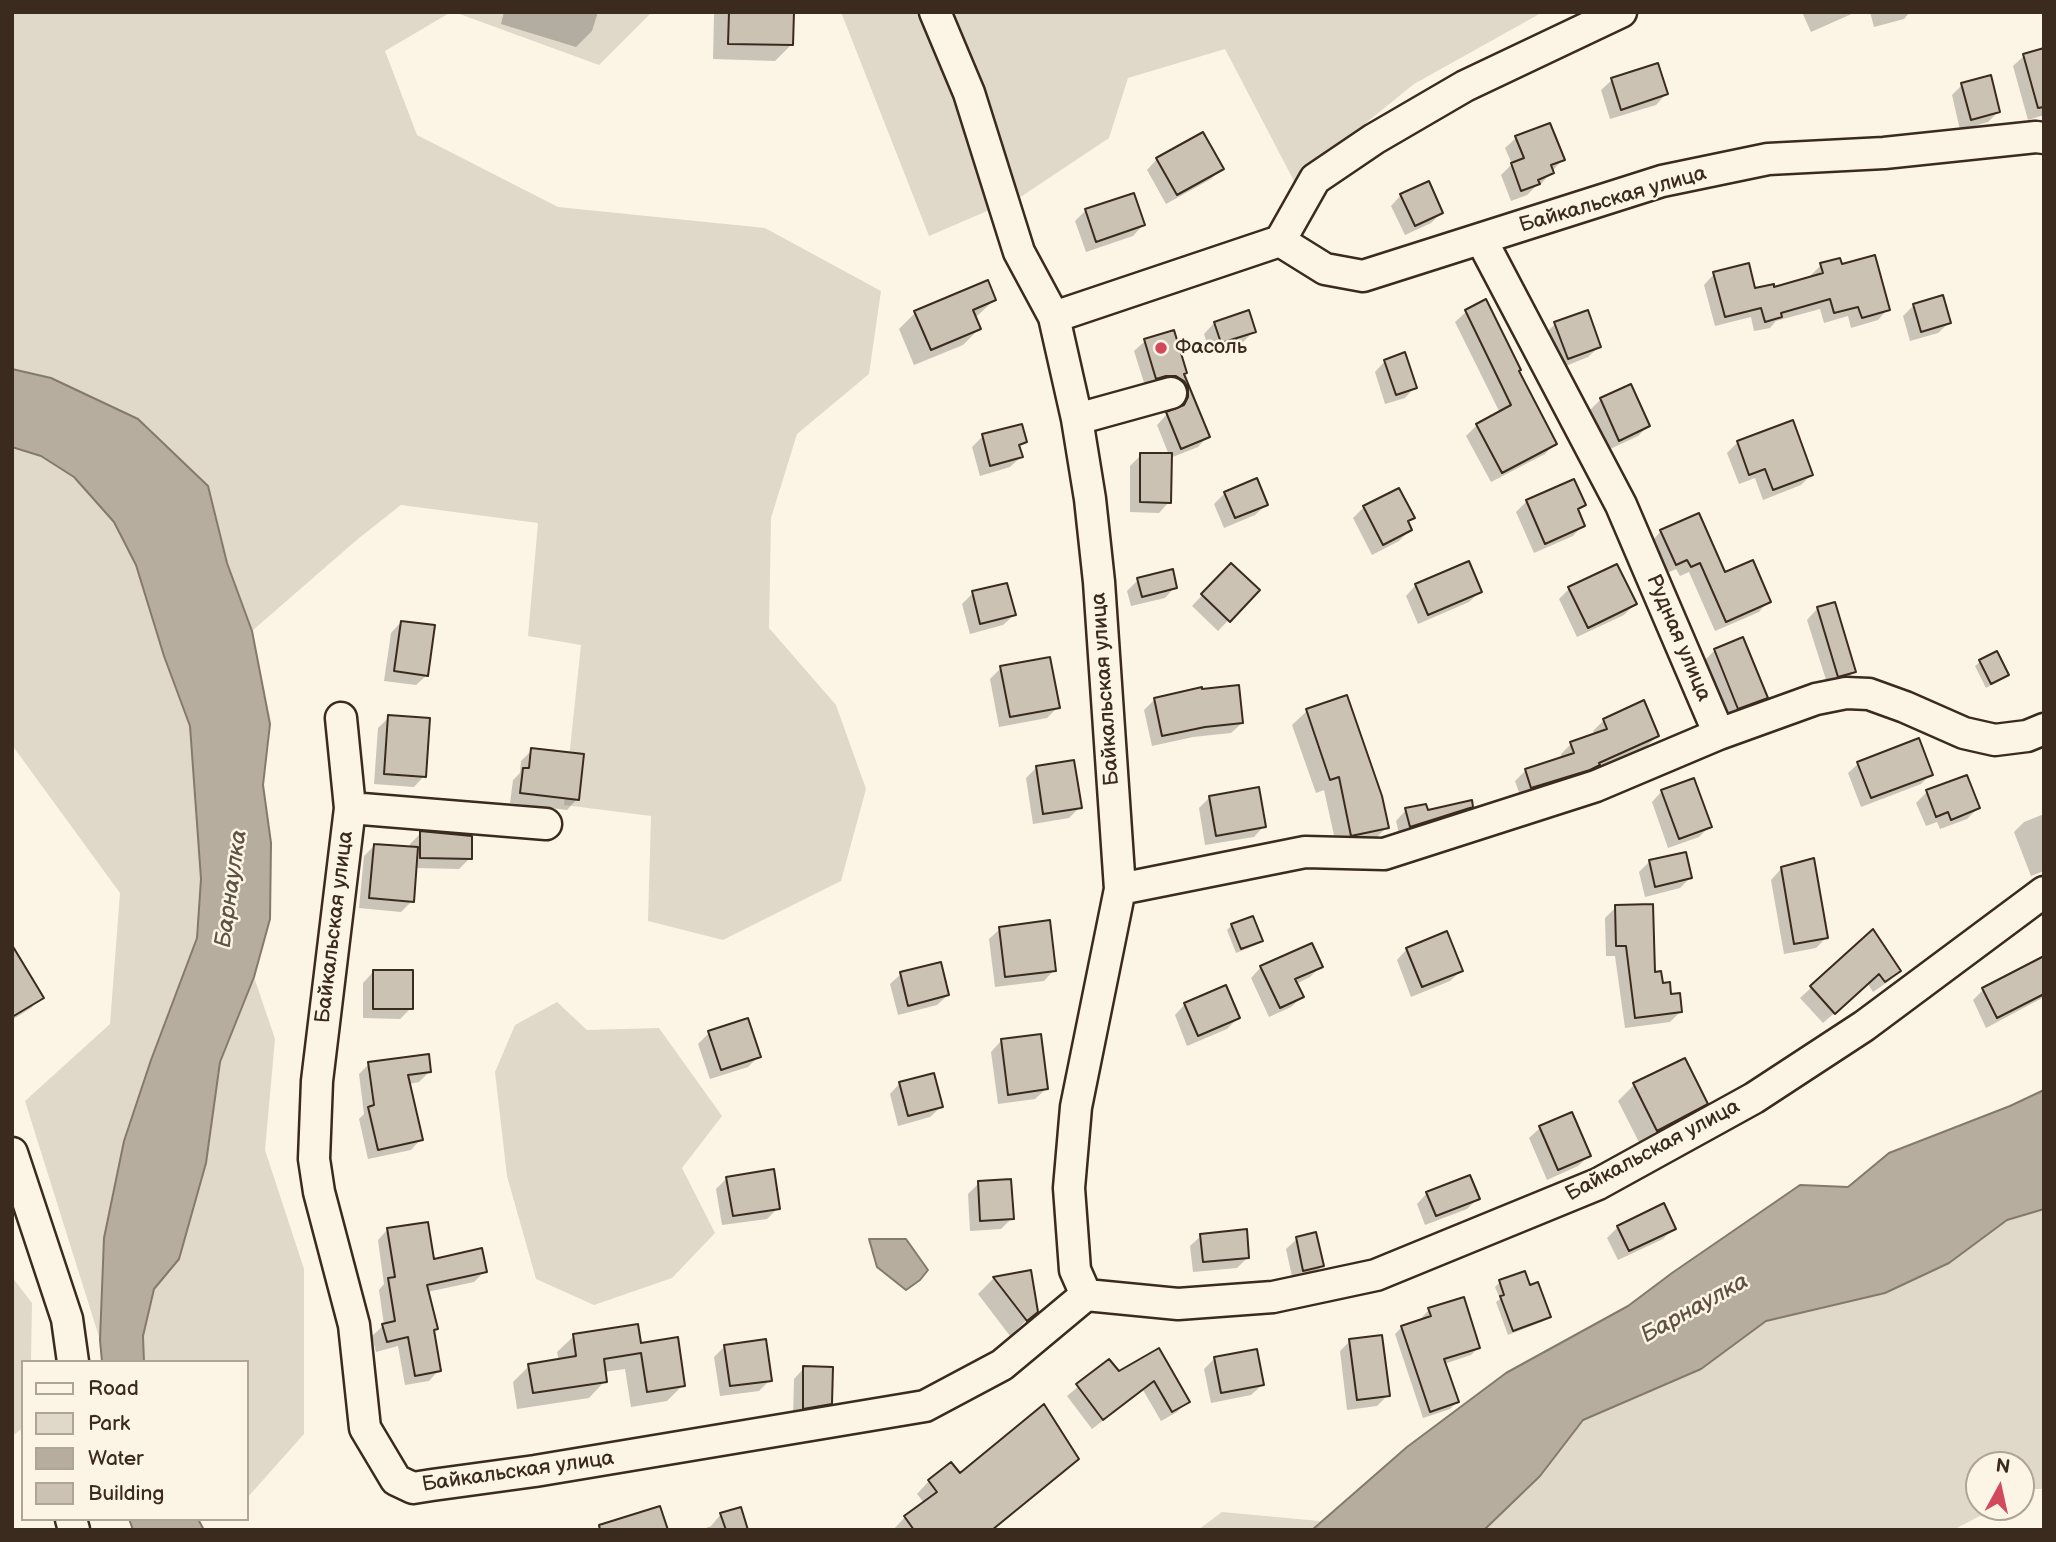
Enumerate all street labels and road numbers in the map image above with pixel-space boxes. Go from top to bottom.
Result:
street label: Байкальская улица [1517,161,1709,239]
street label: Рудная улица [1640,571,1716,705]
street label: Байкальская улица [1087,592,1125,786]
street label: Байкальская улица [311,829,359,1025]
street label: Байкальская улица [1562,1094,1744,1208]
street label: Байкальская улица [420,1446,616,1498]

